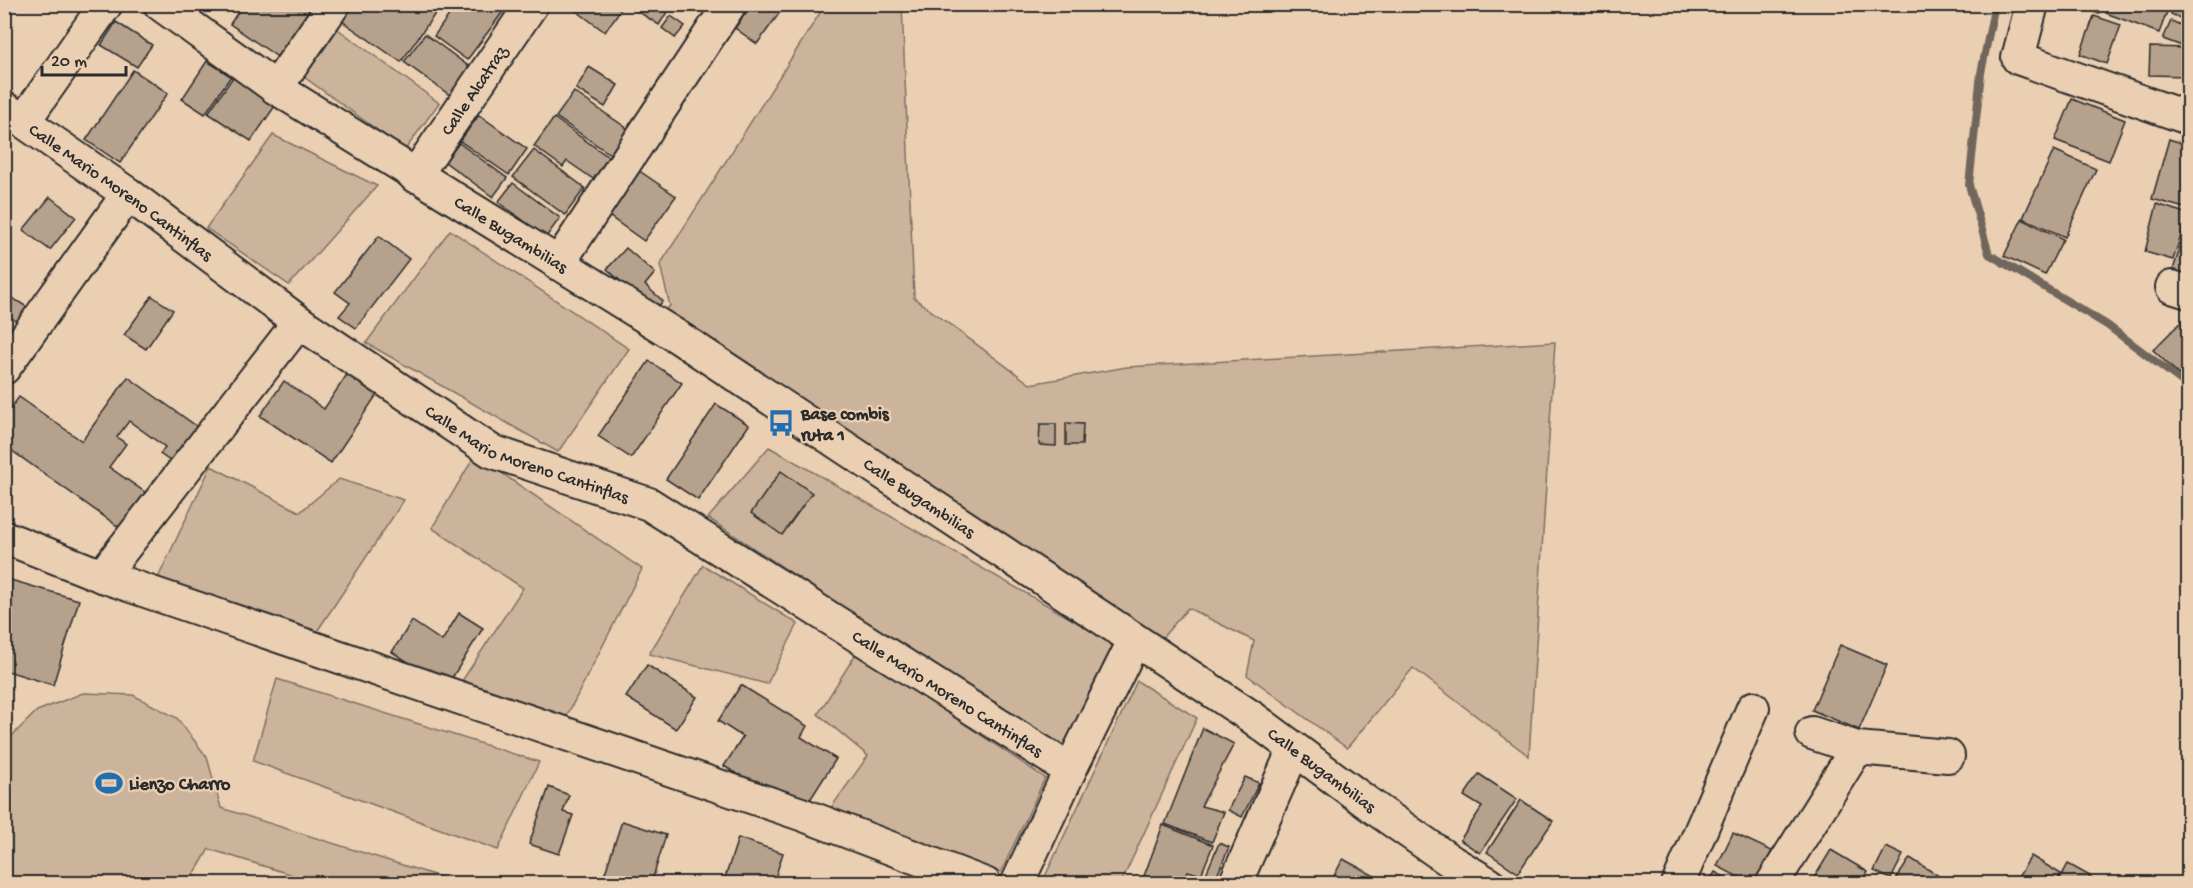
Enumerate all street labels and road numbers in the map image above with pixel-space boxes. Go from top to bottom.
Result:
street label: Calle Alcatraz [438,42,514,140]
street label: Calle Mario Moreno Cantinflas [24,120,217,267]
street label: Calle Bugambilias [449,193,572,280]
street label: Calle Mario Moreno Cantinflas [420,402,632,510]
street label: Calle Bugambilias [858,455,979,545]
street label: Calle Mario Moreno Cantinflas [847,627,1047,764]
street label: Calle Bugambilias [1262,724,1380,819]

